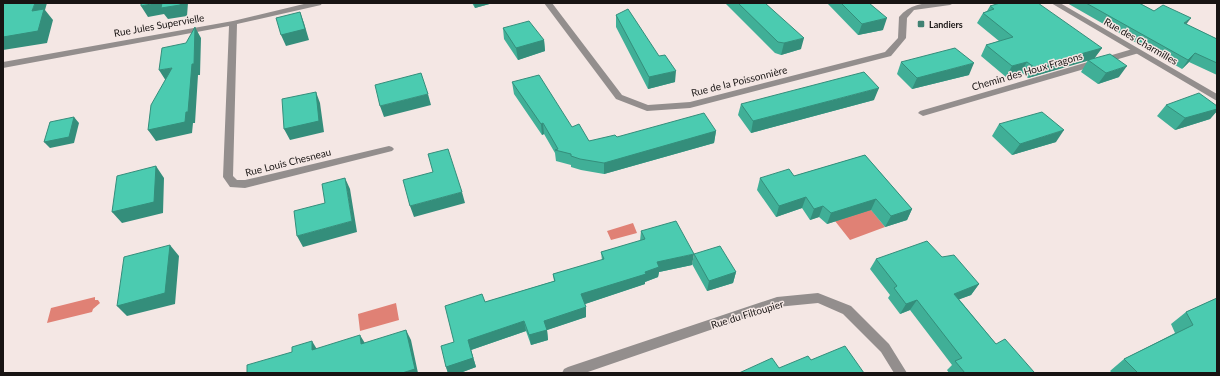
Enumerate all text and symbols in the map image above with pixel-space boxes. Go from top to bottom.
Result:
street label: Rue Jules Supervielle [113,11,205,39]
street label: Rue des Charmilles [1102,15,1180,67]
marker: Landiers [916,19,926,29]
place label: Landiers [929,19,963,30]
street label: Chemin des Houx Fragons [970,49,1084,93]
street label: Rue de la Poissonnière [690,63,788,99]
street label: Rue Louis Chesneau [244,146,332,178]
street label: Rue du Filtoupier [709,297,785,331]

